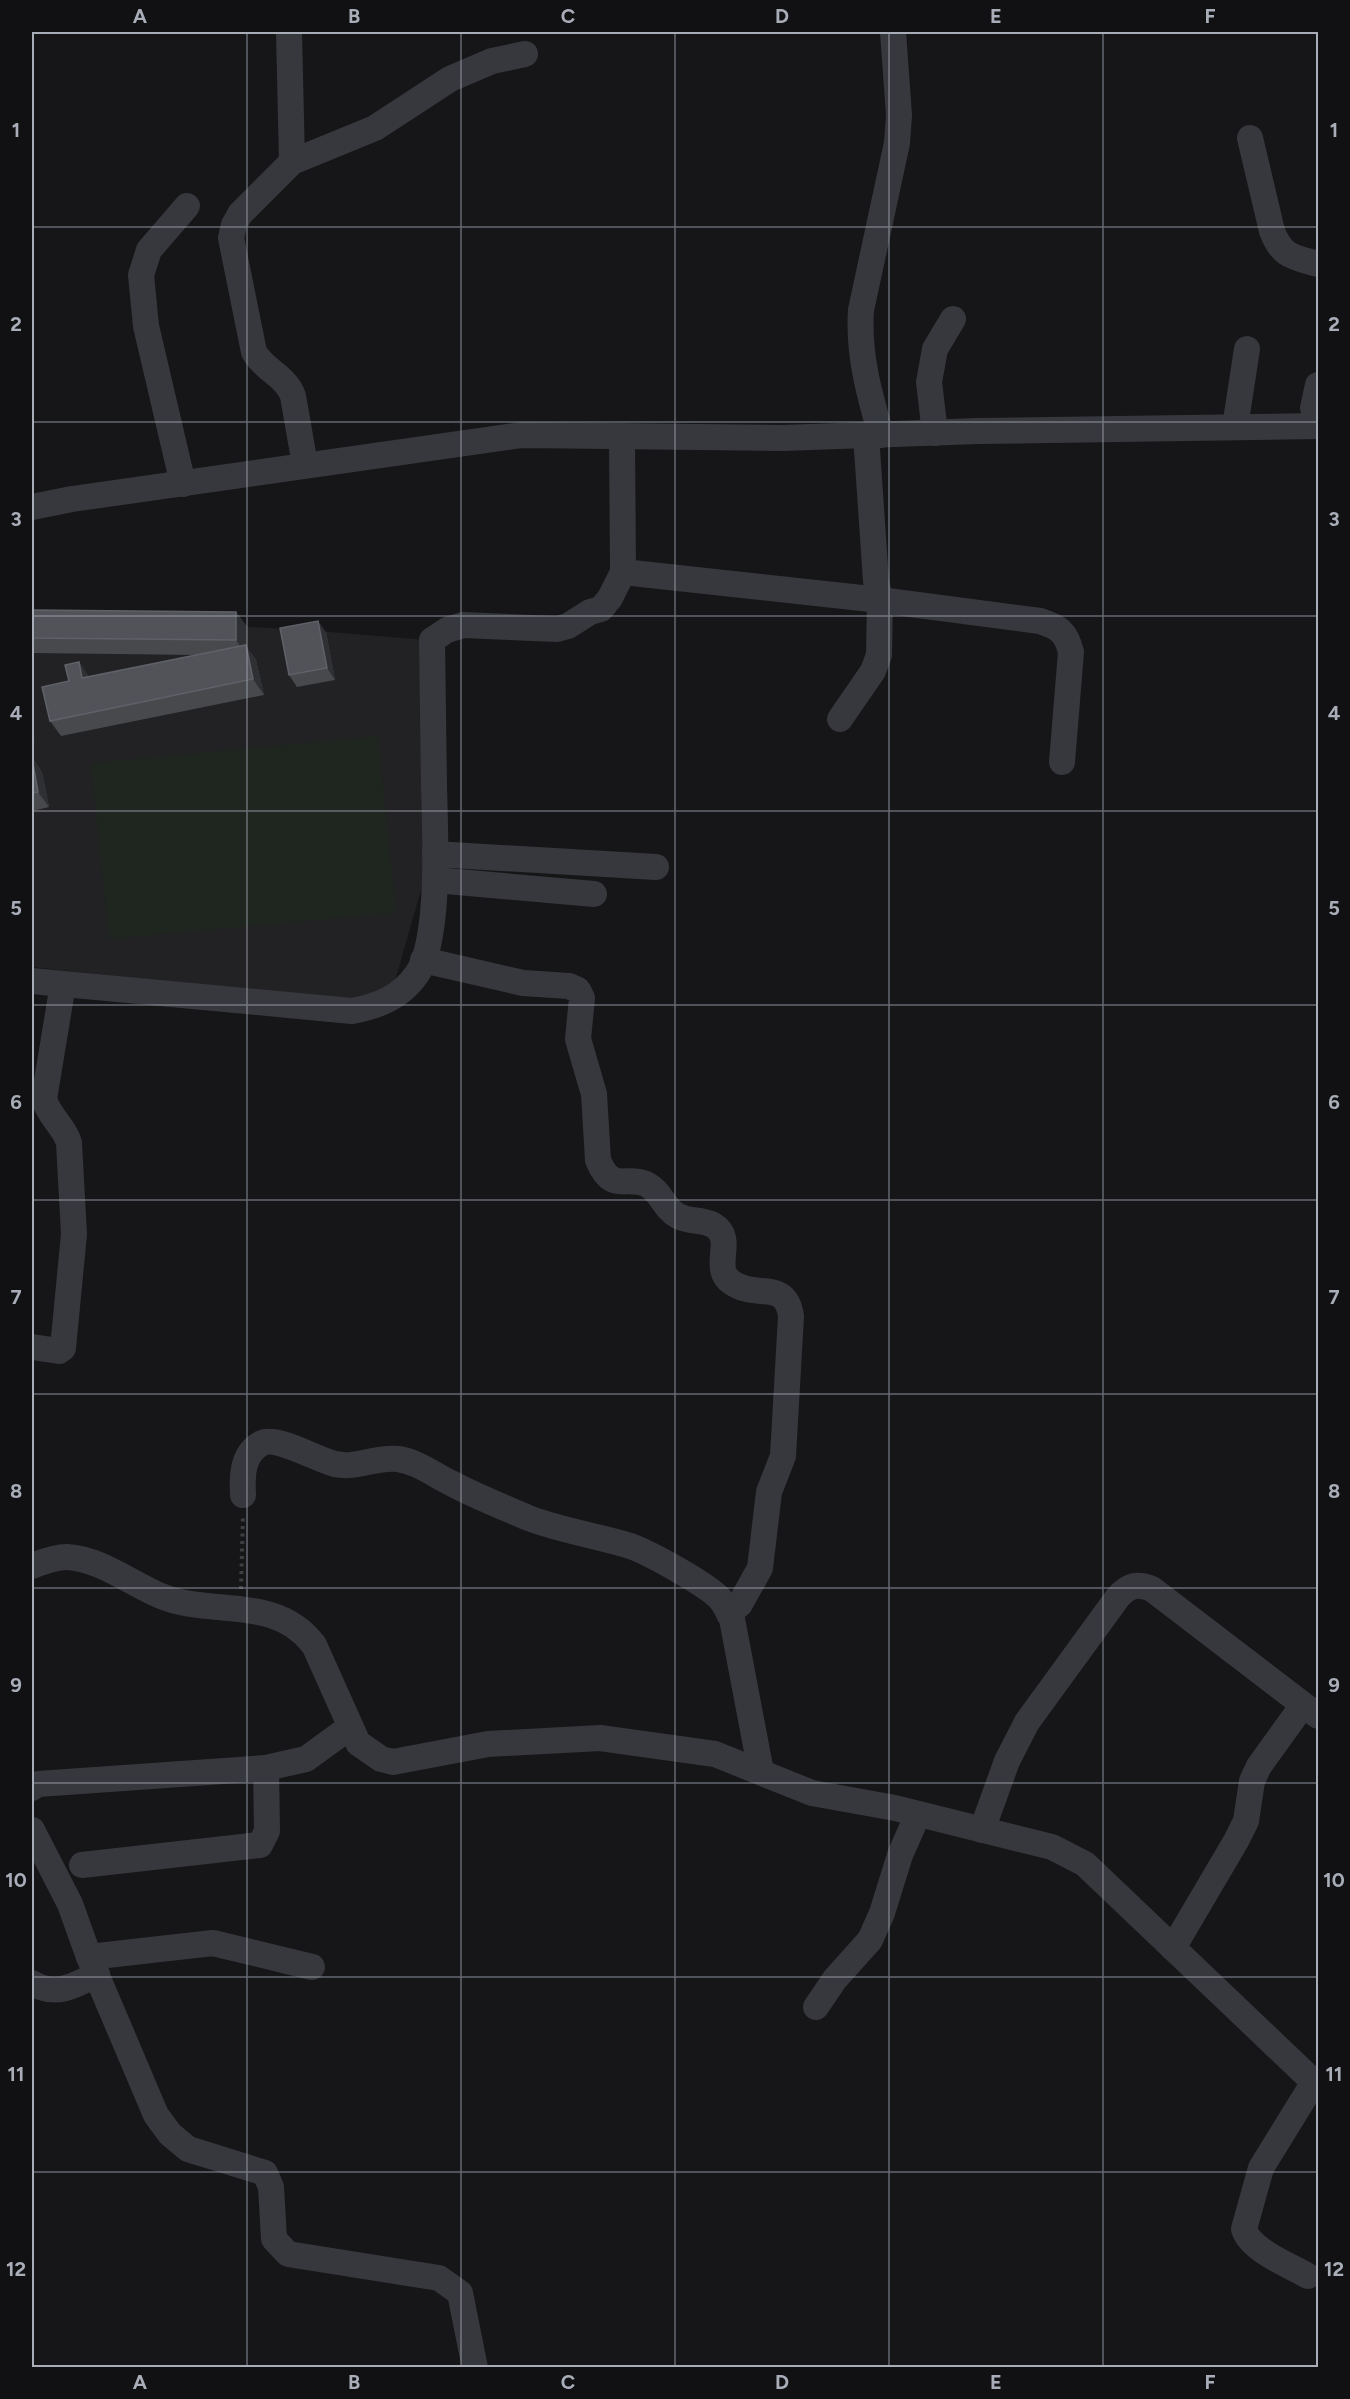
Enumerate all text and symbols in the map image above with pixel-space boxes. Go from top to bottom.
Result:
text: A [133,4,148,28]
text: B [348,4,360,28]
text: C [561,4,575,28]
text: D [775,4,789,28]
text: E [990,4,1002,28]
text: F [1204,4,1216,28]
text: 1 [12,118,20,142]
text: 1 [1330,118,1338,142]
text: 2 [10,312,22,336]
text: 2 [1328,312,1340,336]
text: 3 [10,507,22,531]
text: 3 [1328,507,1340,531]
text: 4 [10,701,23,725]
text: 4 [1328,701,1341,725]
text: 5 [10,896,22,920]
text: 5 [1328,896,1340,920]
text: 6 [10,1090,22,1114]
text: 6 [1328,1090,1340,1114]
text: 7 [10,1285,22,1309]
text: 7 [1328,1285,1340,1309]
text: 8 [10,1479,22,1503]
text: 8 [1328,1479,1340,1503]
text: 9 [10,1673,22,1697]
text: 9 [1328,1673,1340,1697]
text: 10 [5,1868,27,1892]
text: 10 [1323,1868,1345,1892]
text: 11 [8,2062,24,2086]
text: 11 [1326,2062,1342,2086]
text: 12 [6,2257,26,2281]
text: 12 [1324,2257,1344,2281]
text: A [133,2370,148,2394]
text: B [348,2370,360,2394]
text: C [561,2370,575,2394]
text: D [775,2370,789,2394]
text: E [990,2370,1002,2394]
text: F [1204,2370,1216,2394]

